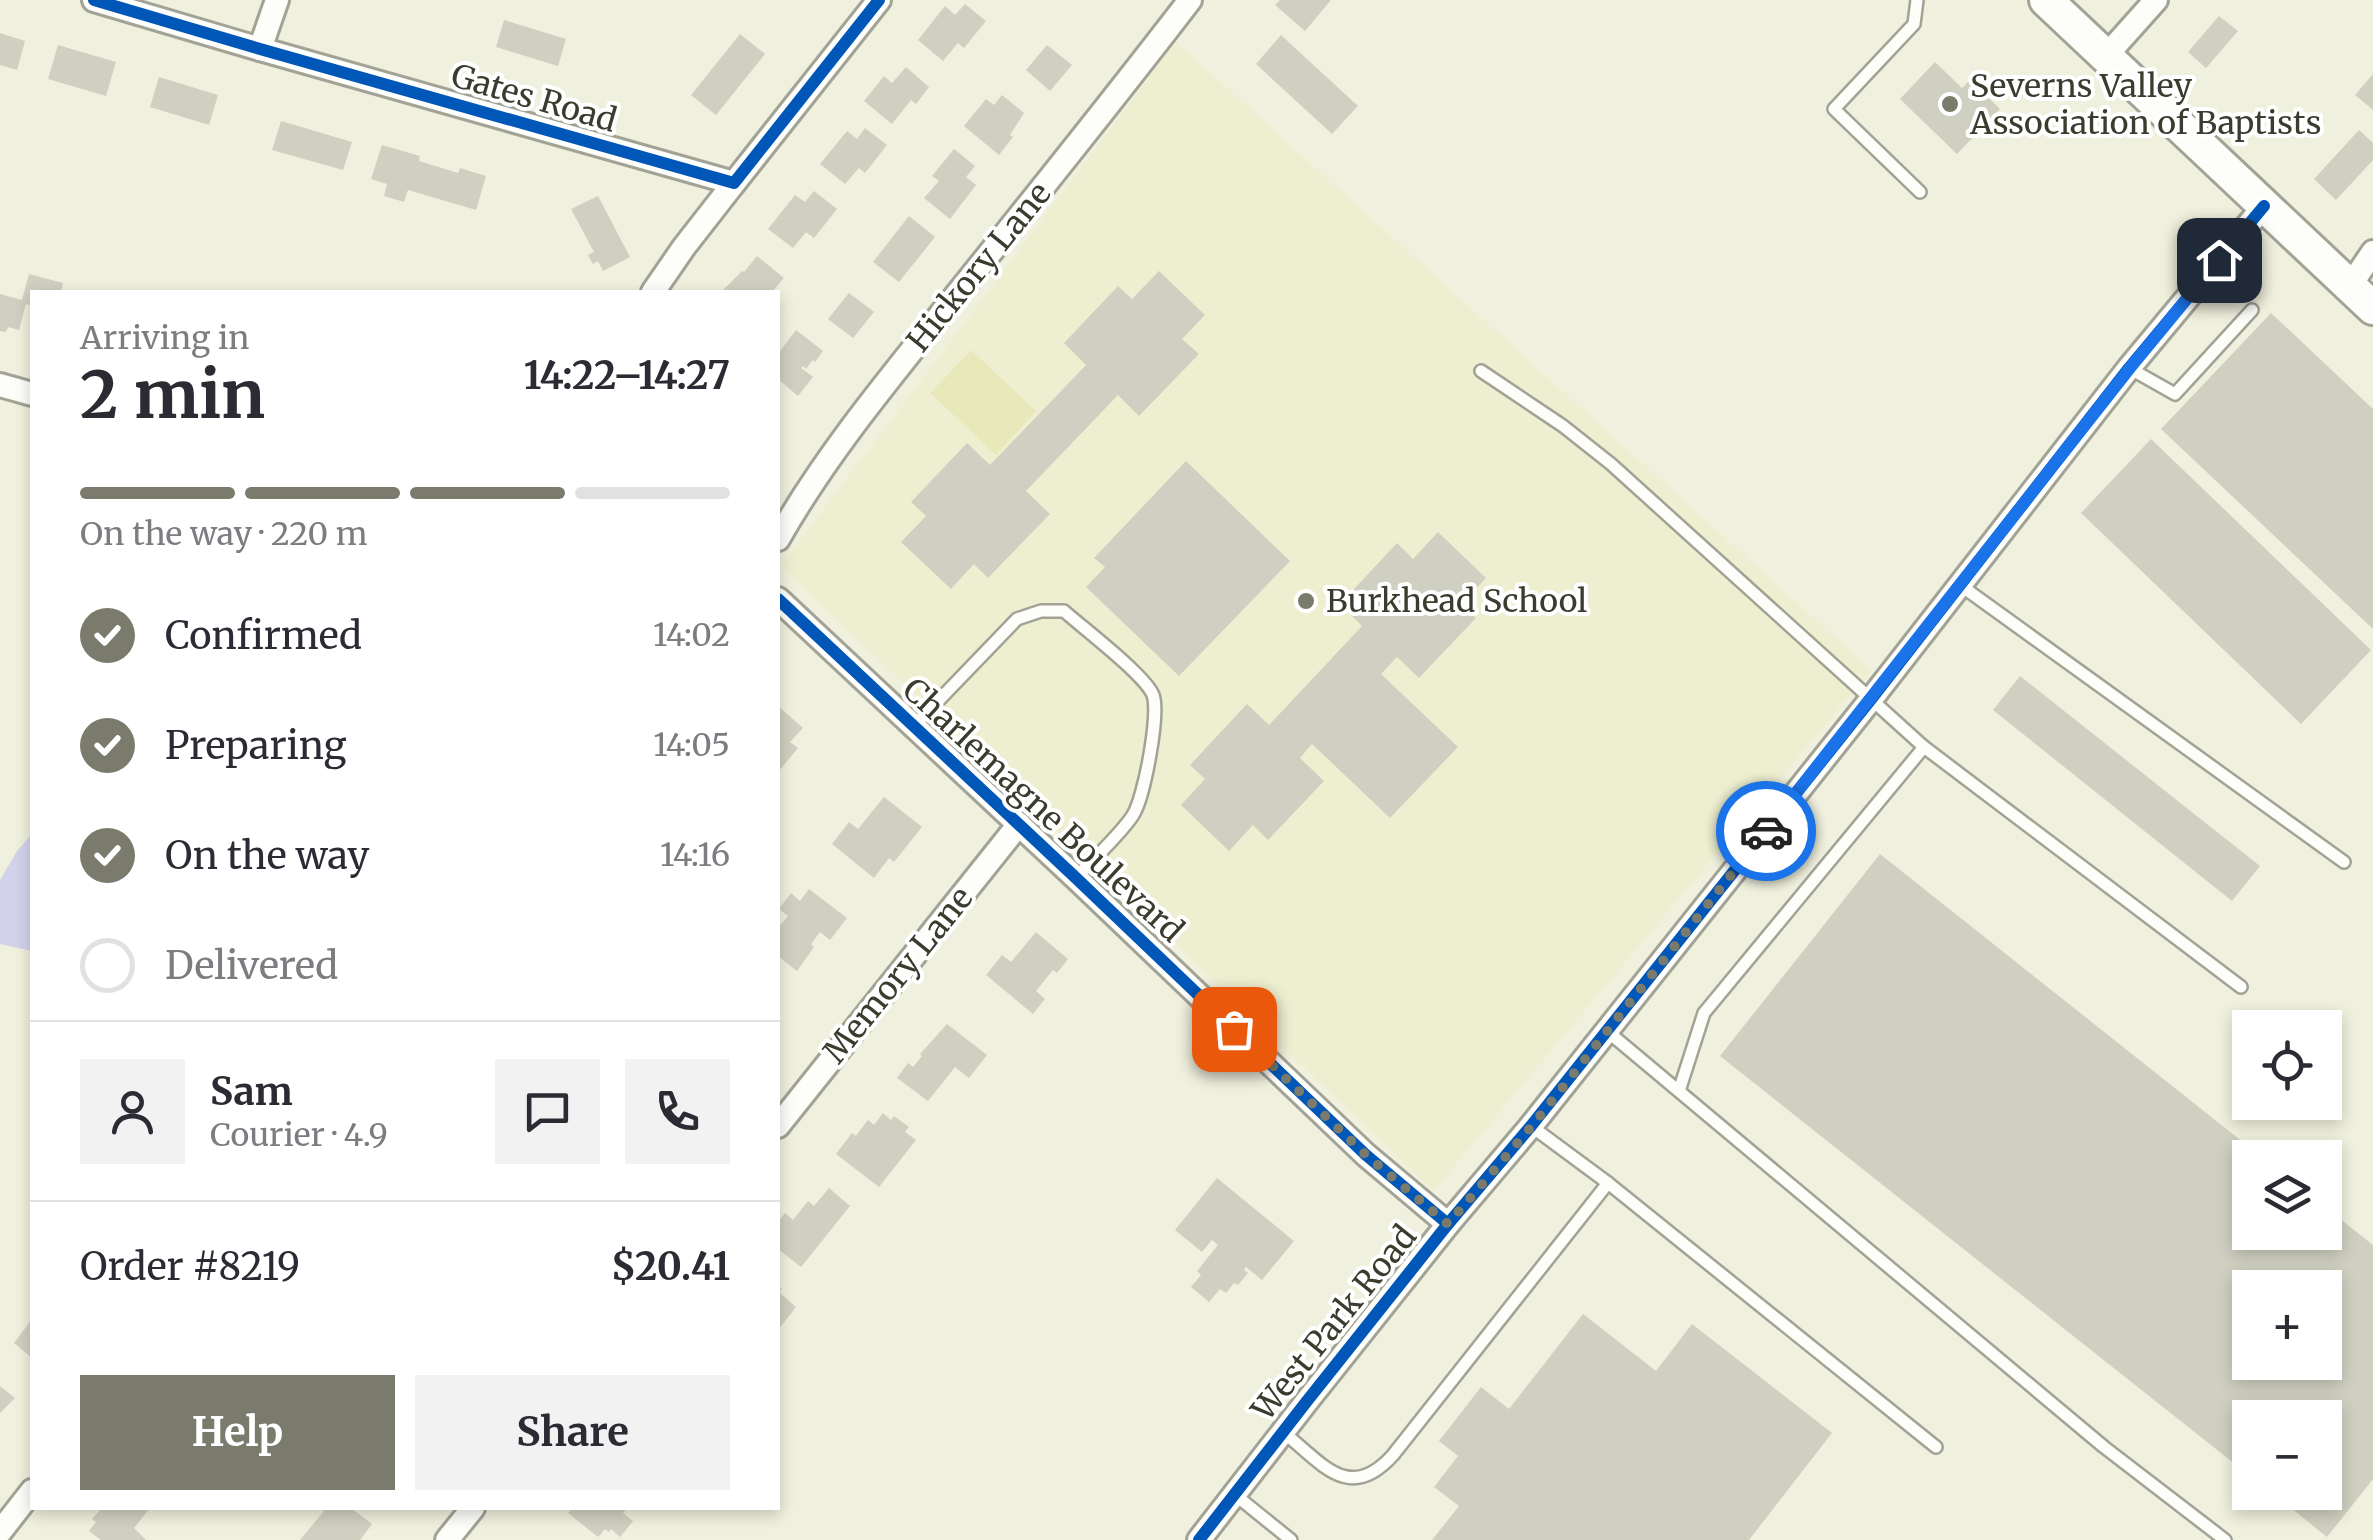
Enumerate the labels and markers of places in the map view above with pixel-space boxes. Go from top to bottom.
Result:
place label: Severns Valley Association of Baptists [1969,66,2321,143]
marker: Severns Valley Association of Baptists [1939,93,1961,115]
pin [2177,218,2262,303]
place label: Burkhead School [1326,581,1587,621]
marker: Burkhead School [1295,590,1317,612]
pin [1192,987,1277,1072]

